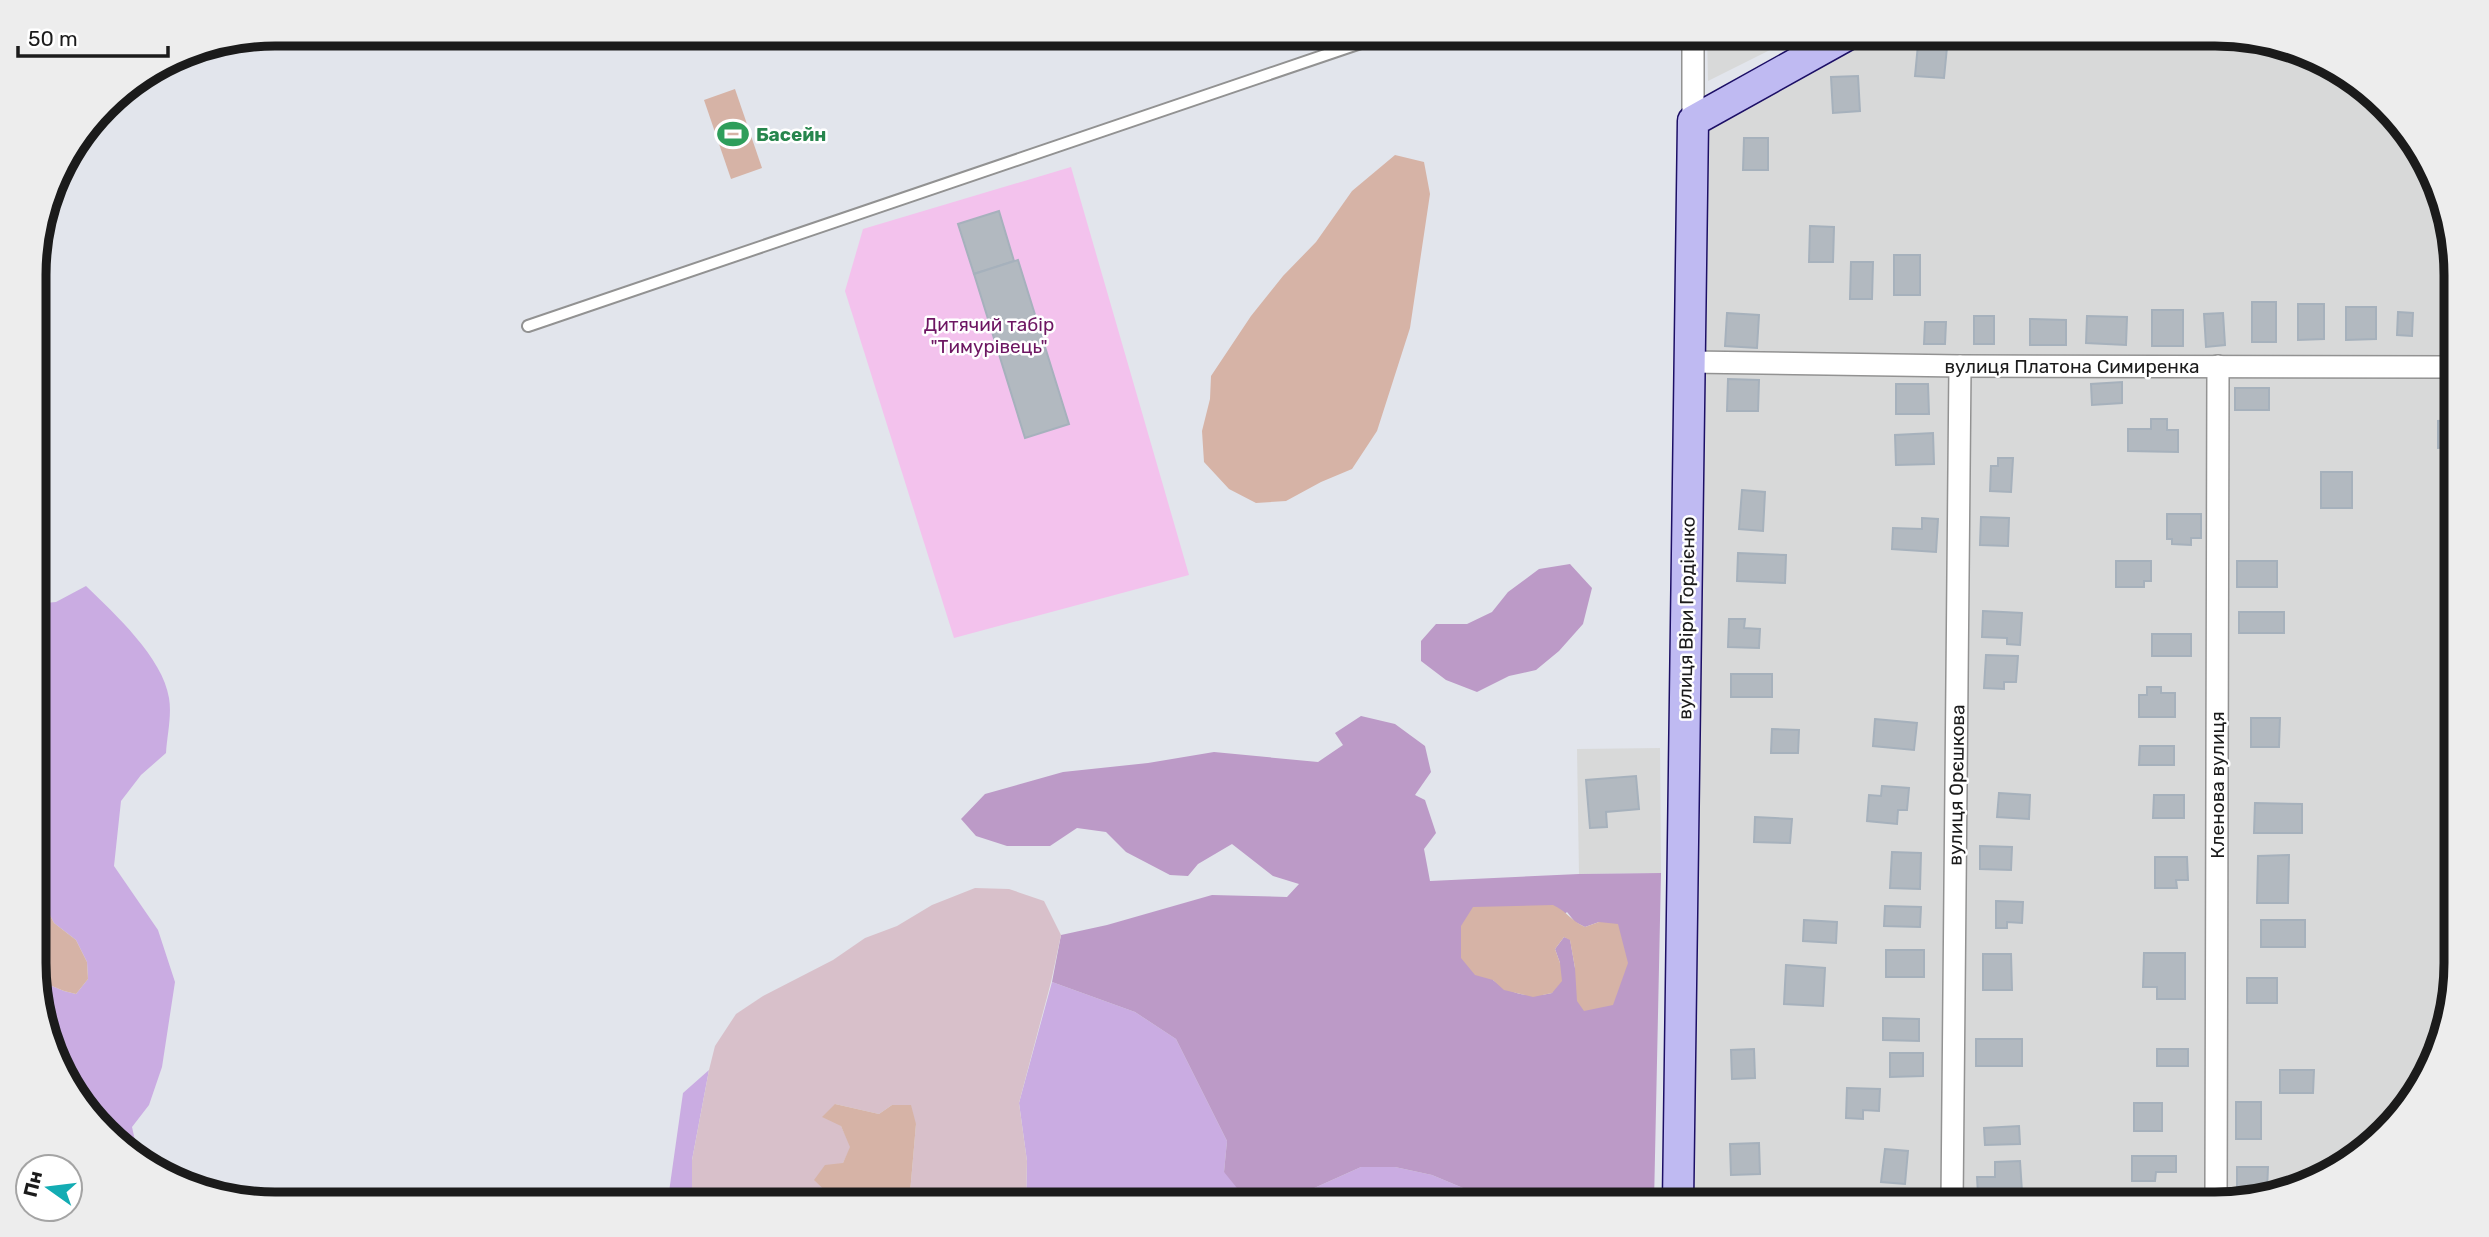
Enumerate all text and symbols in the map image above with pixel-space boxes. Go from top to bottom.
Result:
scale bar [18,14,168,58]
text: 50 m [28,26,78,51]
sports icon: Басейн [716,117,750,151]
place label: Басейн [756,123,826,146]
park label: Дитячий табір "Тимурівець" [924,313,1054,358]
street label: вулиця Платона Симиренка [1944,355,2200,378]
street label: вулиця Віри Гордієнко [1673,516,1700,720]
street label: вулиця Орєшкова [1944,704,1969,866]
street label: Кленова вулиця [2206,711,2229,859]
north arrow [14,1153,84,1223]
text: Пн [19,1168,47,1200]

